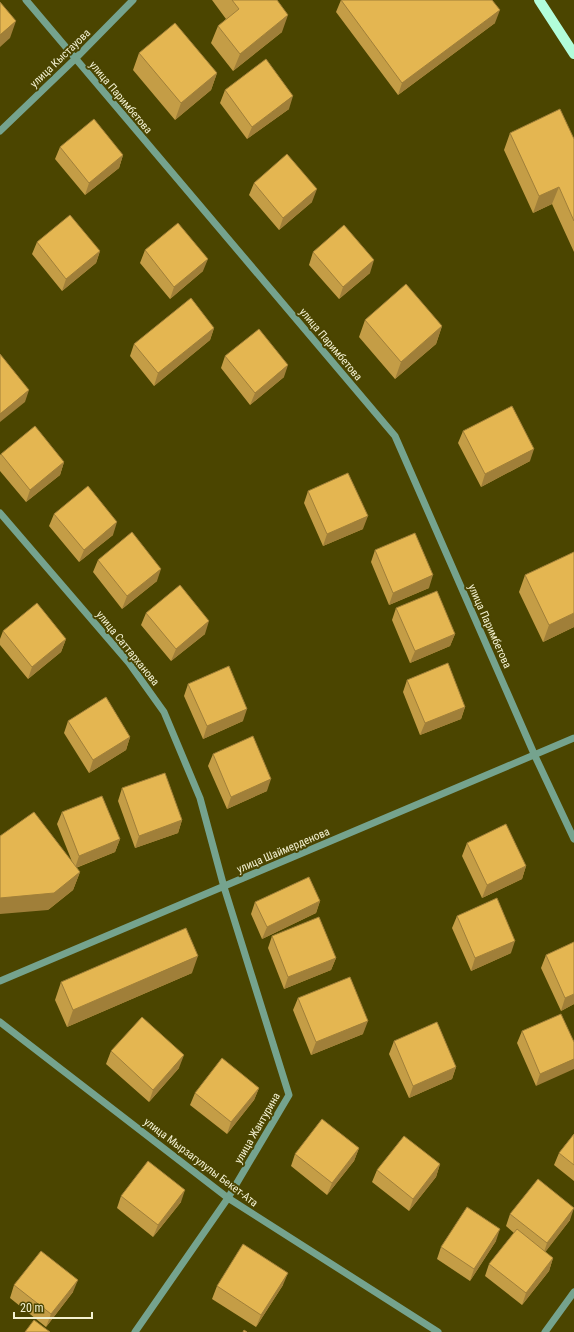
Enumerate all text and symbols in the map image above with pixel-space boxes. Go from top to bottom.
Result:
street label: улица Кыстауова [28,26,93,90]
street label: улица Паримбетова [87,58,155,136]
street label: улица Паримбетова [297,305,365,383]
street label: улица Паримбетова [465,582,514,670]
street label: улица Саттарханова [93,608,162,688]
street label: улица Шаймерденова [235,825,332,876]
street label: улица Жантурина [232,1090,283,1166]
street label: улица Мырзагулулы Бекет-Ата [141,1115,260,1210]
scale bar [14,1294,92,1320]
text: 20 m [20,1301,44,1315]

